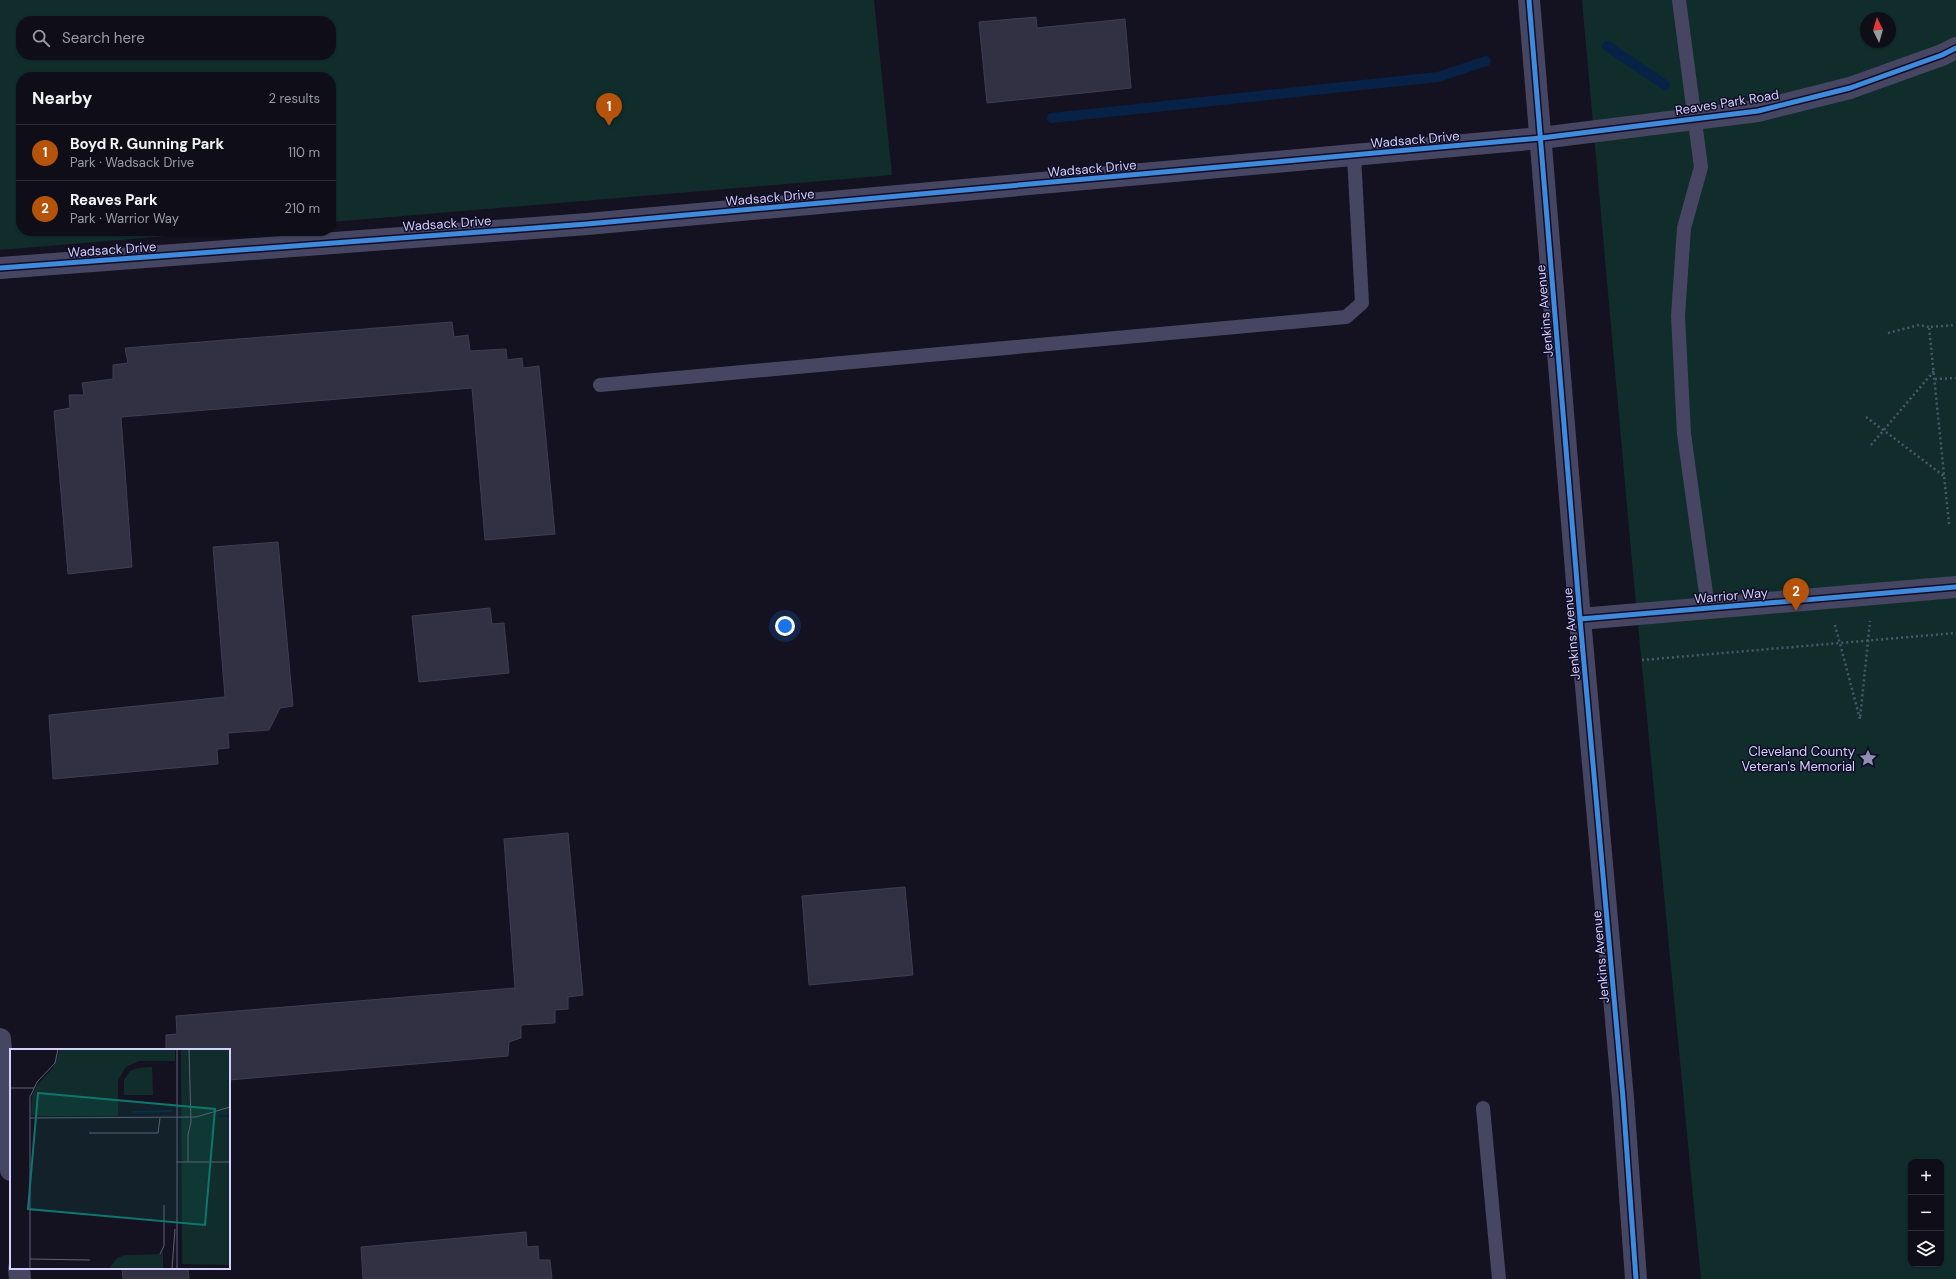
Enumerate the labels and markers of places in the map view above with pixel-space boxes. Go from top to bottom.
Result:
pin: 1 [596,93,622,126]
pin: 2 [1783,578,1809,611]
place label: Cleveland County Veteran's Memorial [1741,743,1855,775]
place icon: Cleveland County Veteran's Memorial [1858,748,1878,768]

